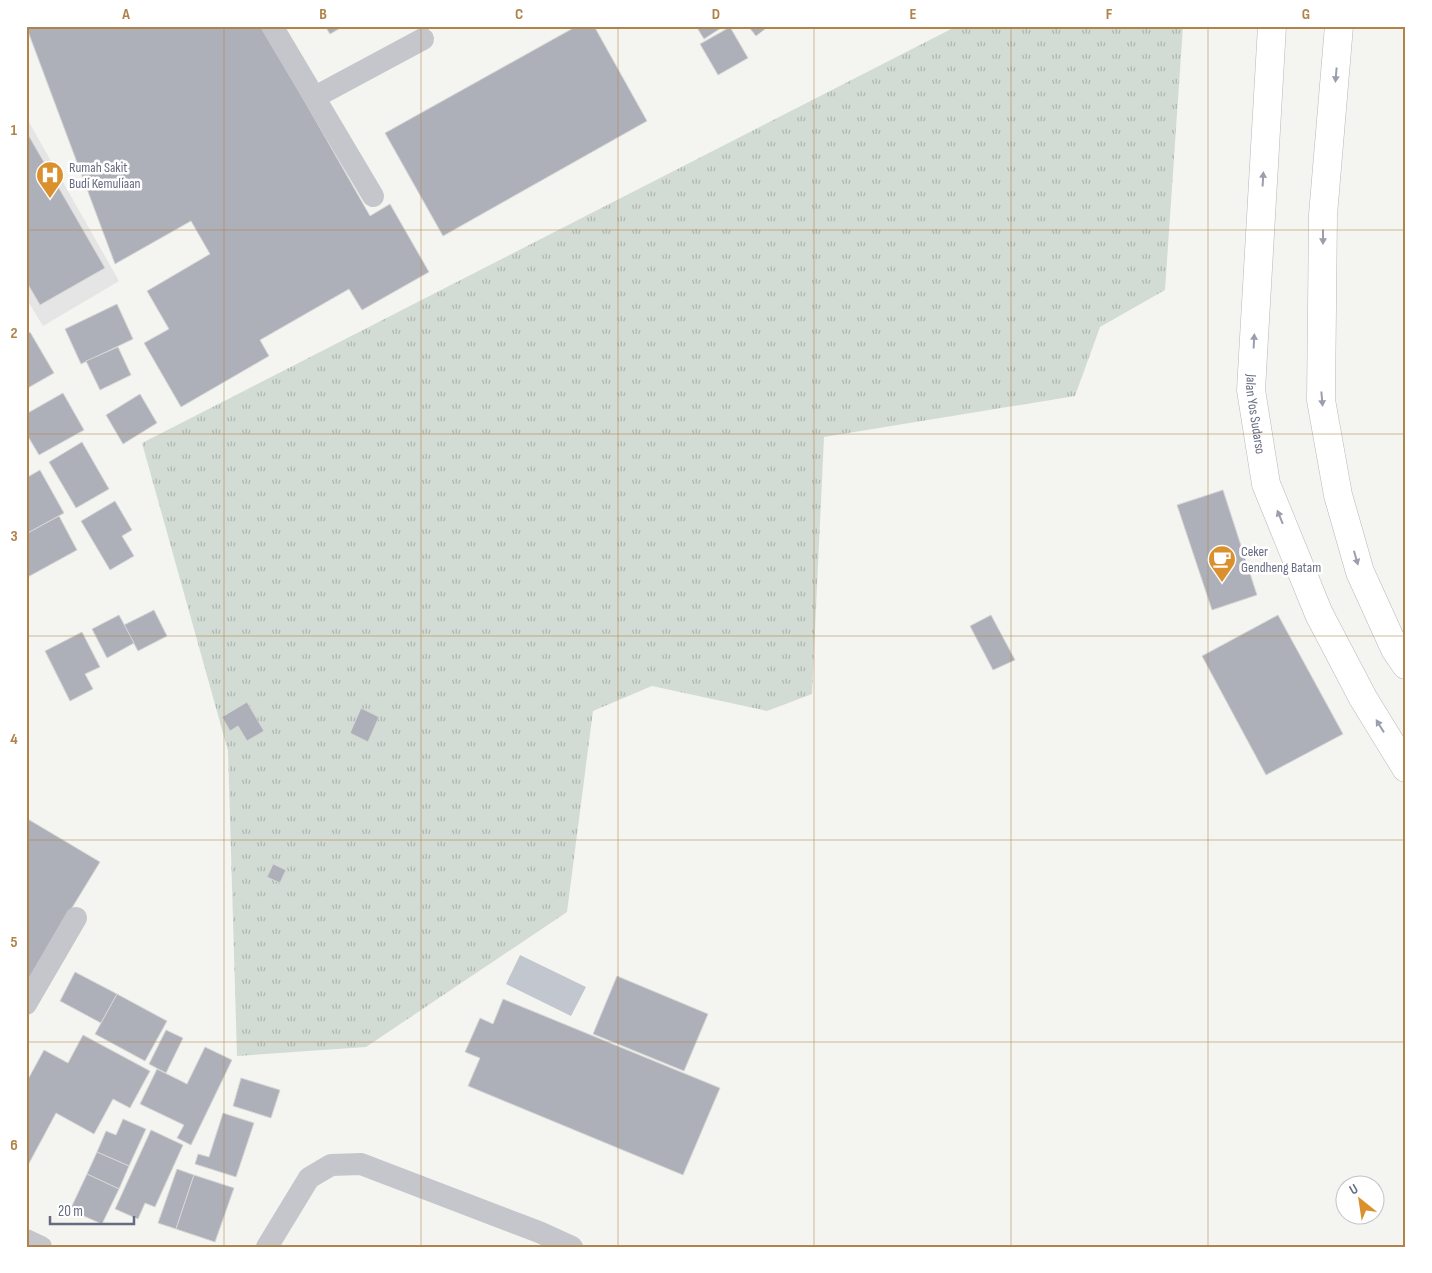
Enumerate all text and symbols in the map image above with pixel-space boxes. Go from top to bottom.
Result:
text: A [121,5,130,24]
text: B [319,5,327,24]
text: C [515,5,523,24]
text: D [712,5,720,24]
text: E [910,5,917,24]
text: F [1106,5,1113,24]
text: G [1302,5,1310,24]
one-way arrow [1332,67,1340,83]
text: 1 [11,121,18,140]
place label: Rumah Sakit Budi Kemuliaan [69,159,141,192]
hospital icon: Rumah Sakit Budi Kemuliaan [35,160,65,199]
one-way arrow [1260,171,1268,187]
one-way arrow [1319,229,1327,245]
text: 2 [10,324,18,343]
one-way arrow [1250,333,1258,349]
street label: Jalan Yos Sudarso [1242,373,1270,455]
one-way arrow [1318,392,1326,408]
one-way arrow [1275,510,1283,524]
text: 3 [10,527,18,546]
place label: Ceker Gendheng Batam [1241,543,1321,576]
cafe icon: Ceker Gendheng Batam [1207,544,1237,583]
one-way arrow [1352,550,1360,565]
one-way arrow [1376,720,1385,733]
text: 4 [10,730,18,749]
text: 5 [10,933,18,952]
text: 6 [10,1136,18,1155]
north arrow [1334,1176,1384,1226]
text: U [1346,1180,1361,1198]
scale bar [50,1193,134,1225]
text: 20 m [58,1202,83,1221]

